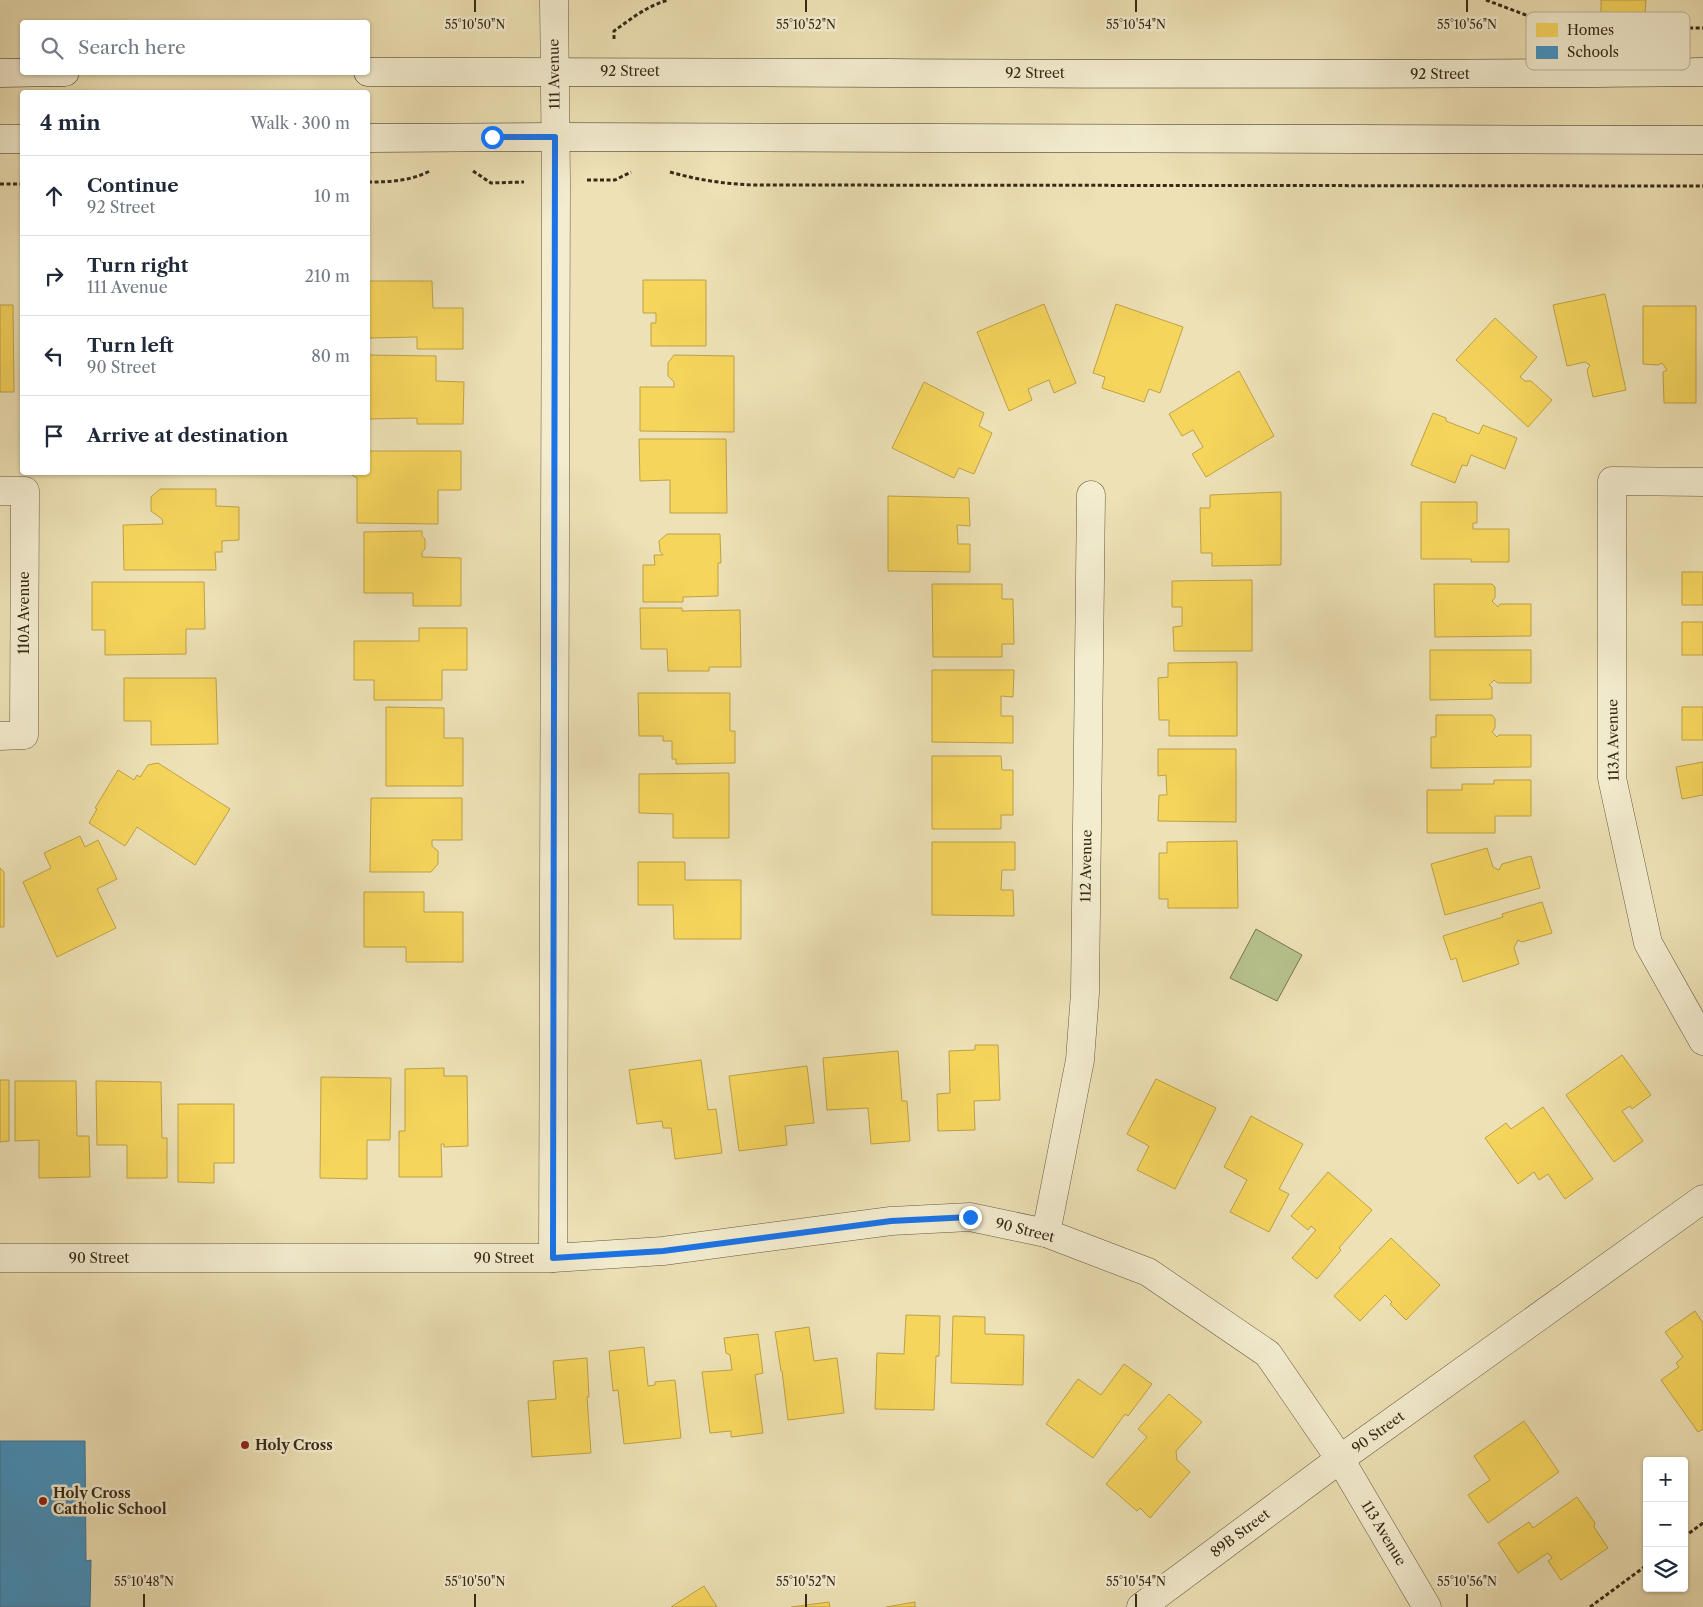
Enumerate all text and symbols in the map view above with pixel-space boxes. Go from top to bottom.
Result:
legend [1526,12,1690,70]
text: 55°10'50"N [445,17,505,32]
text: 55°10'52"N [776,17,836,32]
text: 55°10'54"N [1106,17,1166,32]
text: 55°10'56"N [1437,17,1497,32]
search box [20,20,370,75]
text: Homes [1567,21,1614,39]
icon: search [38,34,66,62]
text: Search here [78,36,186,59]
street label: 111 Avenue [544,38,564,109]
text: Schools [1567,43,1619,61]
street label: 92 Street [600,62,660,80]
street label: 92 Street [1005,64,1065,82]
street label: 92 Street [1410,65,1470,83]
text: 4 min [40,110,101,135]
text: Walk · 300 m [251,113,350,133]
route start [481,126,504,149]
text: Continue [87,174,179,197]
icon: ahead [40,182,68,210]
text: 10 m [314,186,350,206]
text: 92 Street [87,197,155,217]
text: Turn right [87,254,188,277]
icon: right [40,262,68,290]
text: 210 m [305,266,350,286]
text: 111 Avenue [87,277,168,297]
text: Turn left [87,334,174,357]
icon: left [40,342,68,370]
text: 80 m [311,346,350,366]
text: 90 Street [87,357,156,377]
icon: arrive [40,422,68,450]
text: Arrive at destination [87,424,288,447]
street label: 110A Avenue [15,571,33,655]
street label: 113A Avenue [1603,699,1623,781]
street label: 112 Avenue [1076,829,1096,903]
route end [959,1206,982,1229]
street label: 90 Street [993,1214,1057,1246]
street label: 90 Street [69,1249,129,1267]
street label: 90 Street [474,1249,534,1267]
street label: 90 Street [1348,1407,1408,1457]
place label: Holy Cross [255,1436,333,1454]
marker: Holy Cross [239,1439,251,1451]
map controls [1643,1457,1688,1592]
button: + [1643,1457,1688,1502]
place label: Holy Cross Catholic School [53,1484,167,1518]
marker: Holy Cross Catholic School [37,1495,49,1507]
street label: 113 Avenue [1358,1497,1410,1569]
button: − [1643,1502,1688,1547]
street label: 89B Street [1207,1505,1273,1561]
button: layers [1643,1547,1688,1592]
text: 55°10'48"N [114,1574,174,1589]
text: 55°10'50"N [445,1574,505,1589]
text: 55°10'52"N [776,1574,836,1589]
text: 55°10'54"N [1106,1574,1166,1589]
text: 55°10'56"N [1437,1574,1497,1589]

